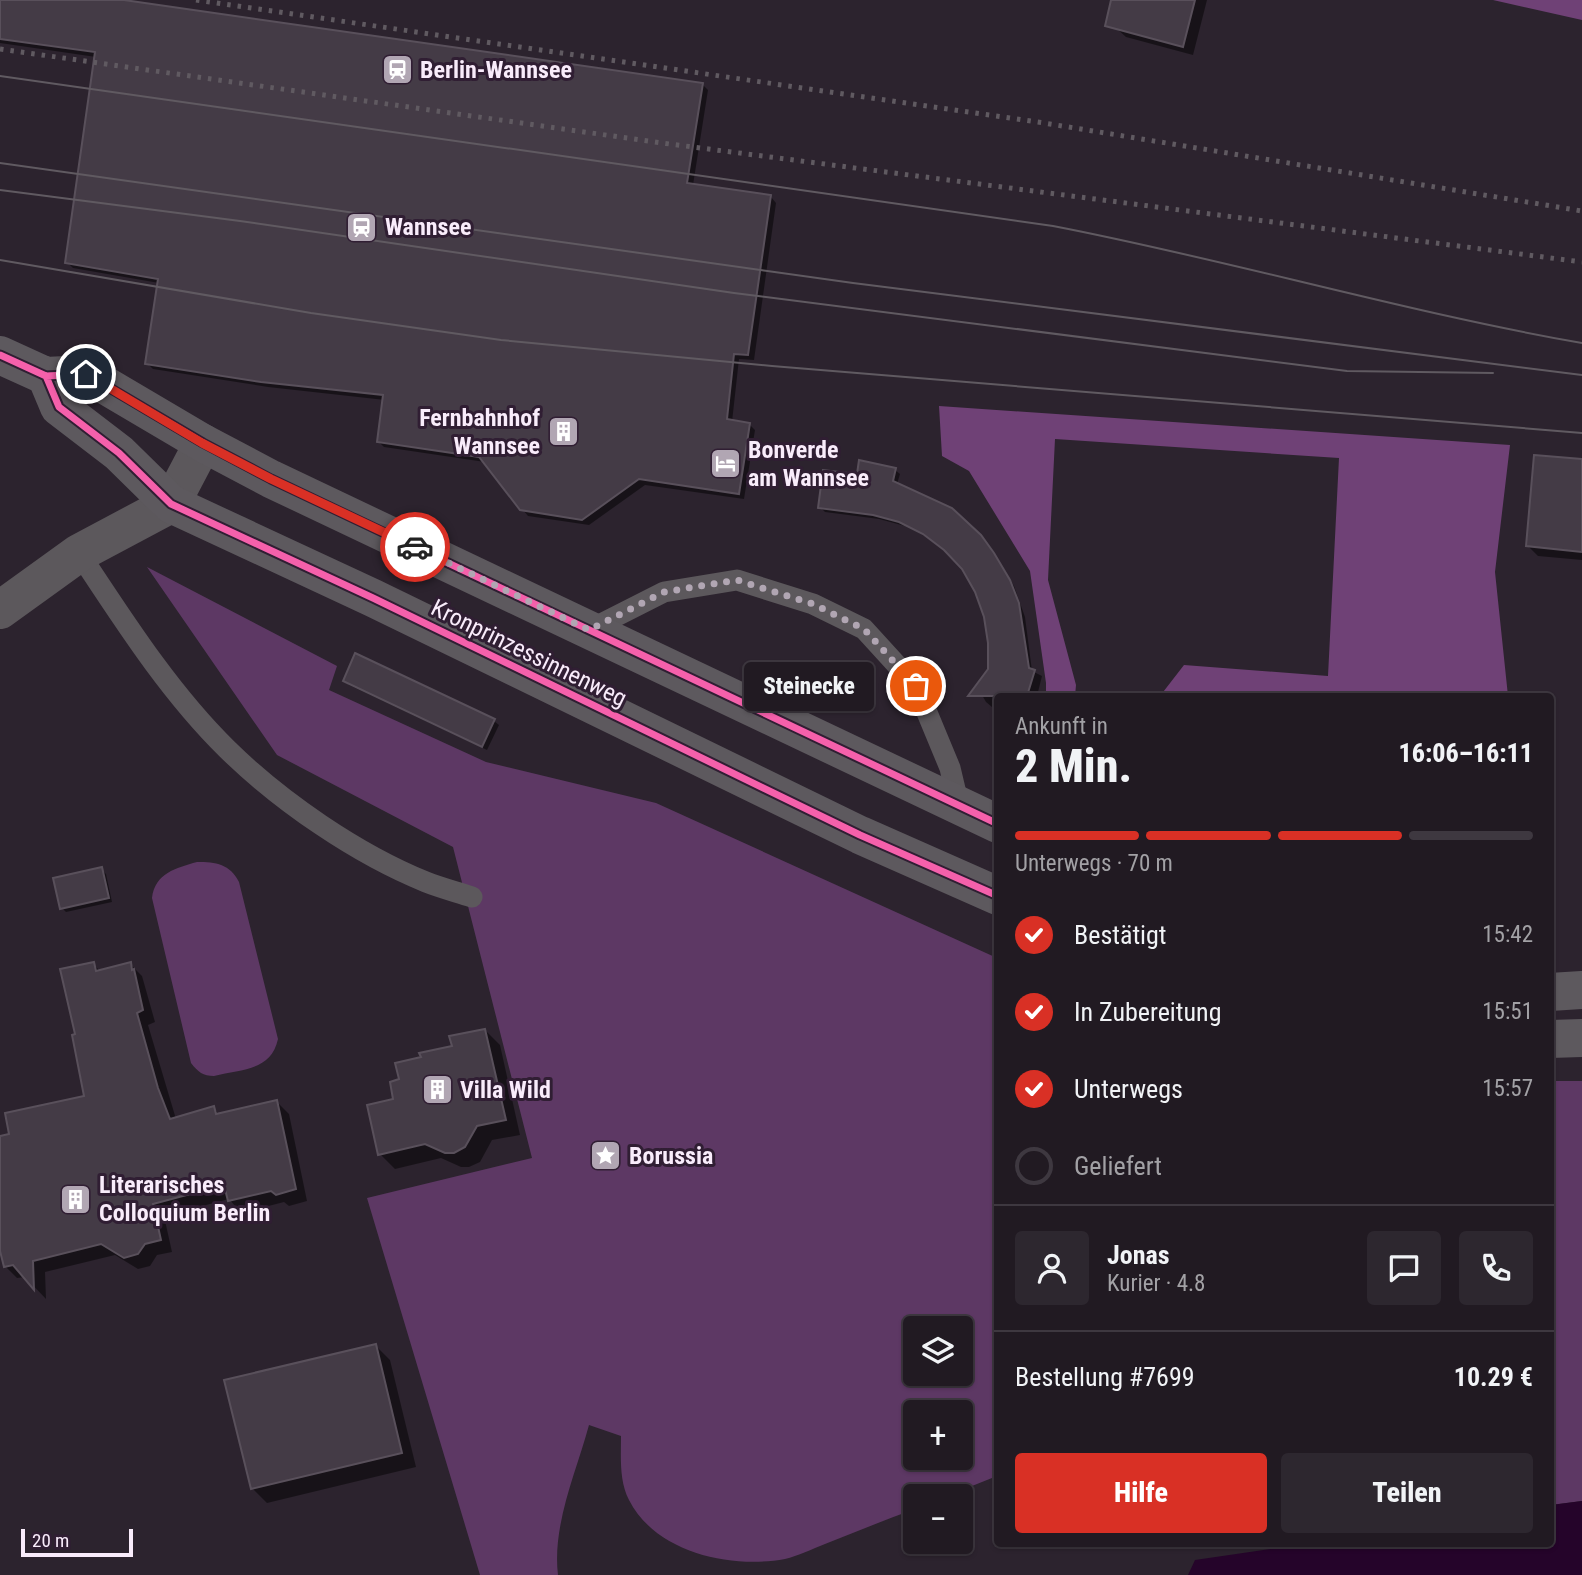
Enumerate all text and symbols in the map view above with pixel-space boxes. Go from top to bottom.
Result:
station icon: Berlin-Wannsee [380,53,414,87]
place label: Berlin-Wannsee [420,56,572,84]
station icon: Wannsee [345,210,379,244]
place label: Wannsee [385,213,471,241]
pin [56,344,116,404]
icon: home [67,355,105,393]
place label: Fernbahnhof Wannsee [419,404,540,460]
building icon: Fernbahnhof Wannsee [546,415,580,449]
place label: Bonverde am Wannsee [748,436,869,492]
hotel icon: Bonverde am Wannsee [708,447,742,481]
courier [380,512,450,582]
icon: car [396,528,434,566]
street label: Kronprinzessinnenweg [427,594,631,712]
pin [886,656,946,716]
callout: Steinecke [744,662,874,710]
icon: bag [897,667,935,705]
text: Steinecke [763,673,855,700]
text: Ankunft in [1015,713,1108,740]
text: 16:06–16:11 [1399,738,1533,768]
text: 2 Min. [1015,739,1132,793]
text: Unterwegs · 70 m [1015,850,1173,877]
icon: check [1015,916,1053,954]
text: Bestätigt [1074,920,1167,950]
text: 15:42 [1482,921,1533,948]
icon: check [1015,993,1053,1031]
text: In Zubereitung [1074,997,1222,1027]
text: 15:51 [1482,998,1533,1025]
icon: check [1015,1070,1053,1108]
building icon: Villa Wild [420,1073,454,1107]
text: Unterwegs [1074,1074,1183,1104]
text: 15:57 [1482,1075,1533,1102]
place label: Villa Wild [460,1076,551,1104]
place icon: Borussia [589,1139,623,1173]
place label: Borussia [629,1142,713,1170]
text: Geliefert [1074,1151,1162,1181]
place label: Literarisches Colloquium Berlin [99,1171,270,1227]
building icon: Literarisches Colloquium Berlin [59,1182,93,1216]
button: person [1015,1231,1089,1305]
button: chat [1367,1231,1441,1305]
button: phone [1459,1231,1533,1305]
text: Jonas [1107,1240,1170,1270]
text: Kurier · 4.8 [1107,1270,1205,1297]
map controls [903,1316,973,1554]
button: layers [903,1316,973,1386]
text: Bestellung #7699 [1015,1362,1195,1392]
text: 10.29 € [1454,1362,1533,1392]
button: + [903,1400,973,1470]
button: Hilfe [1015,1453,1267,1533]
button: Teilen [1281,1453,1533,1533]
button: − [903,1484,973,1554]
scale bar [21,1526,133,1558]
text: 20 m [32,1529,69,1552]

